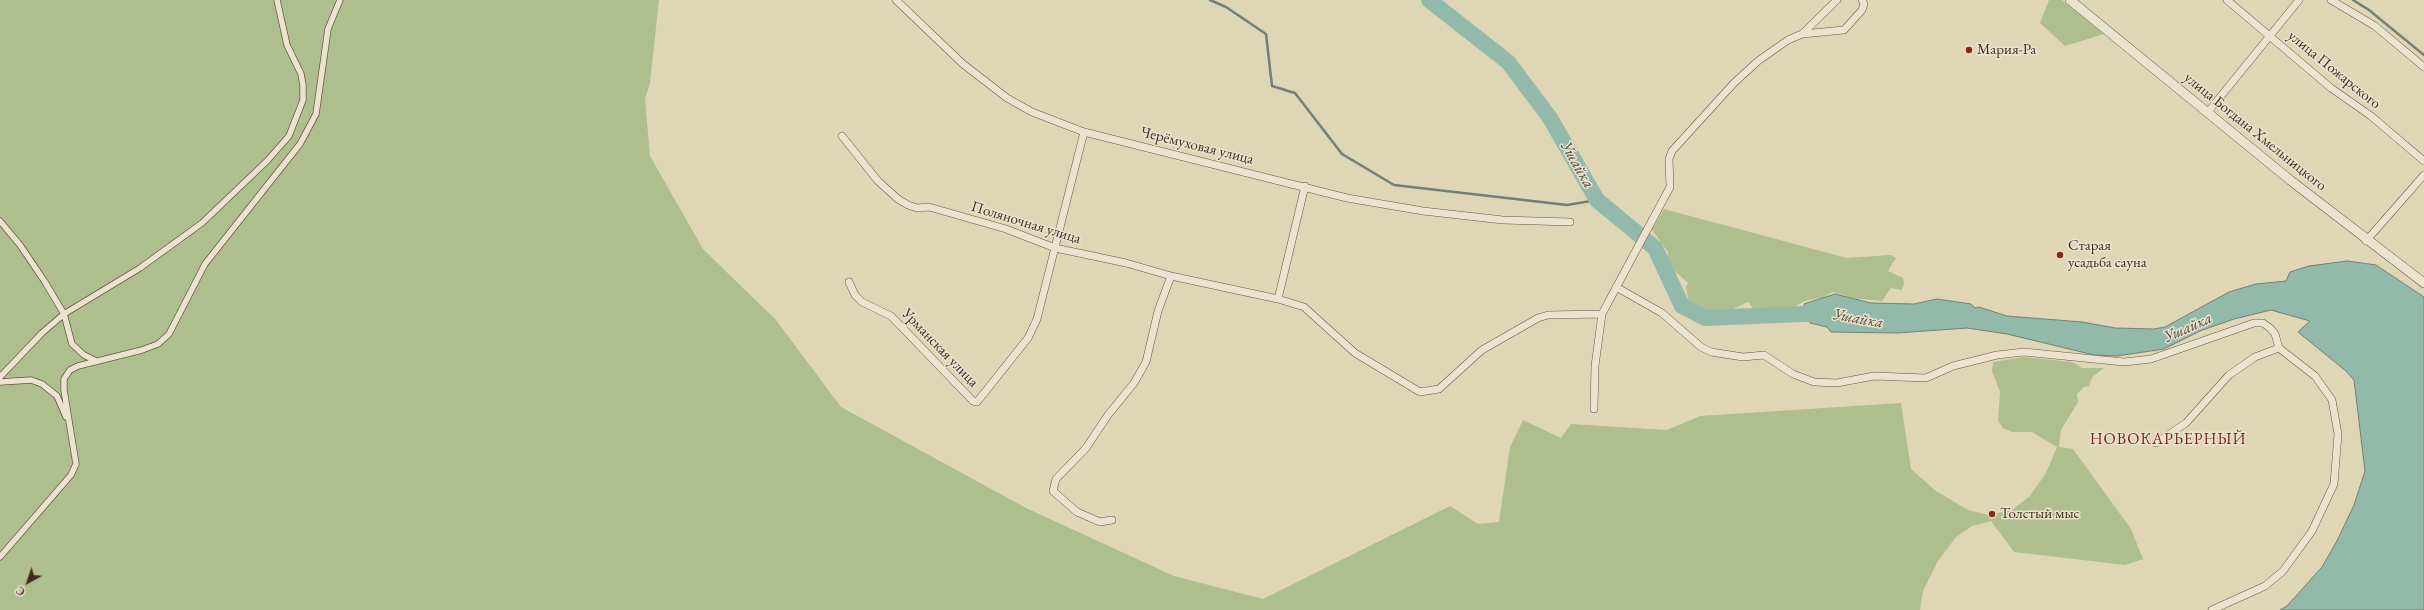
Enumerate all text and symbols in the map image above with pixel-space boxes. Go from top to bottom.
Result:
street label: улица Пожарского [2284,27,2384,113]
place label: Мария-Ра [1977,41,2036,59]
marker: Мария-Ра [1964,45,1974,55]
street label: улица Богдана Хмельницкого [2180,69,2330,195]
street label: Черёмуховая улица [1138,123,1256,169]
water label: Ушайка [1556,138,1598,192]
street label: Поляночная улица [969,198,1083,248]
place label: Старая усадьба сауна [2068,237,2147,272]
marker: Старая усадьба сауна [2055,250,2065,260]
street label: Урманская улица [898,305,982,391]
water label: Ушайка [1831,305,1885,333]
water label: Ушайка [2161,309,2215,347]
district label: НОВОКАРЬЕРНЫЙ [2090,430,2246,450]
place label: Толстый мыс [2000,505,2080,523]
marker: Толстый мыс [1987,509,1997,519]
north arrow [8,562,48,602]
text: С [13,583,28,599]

